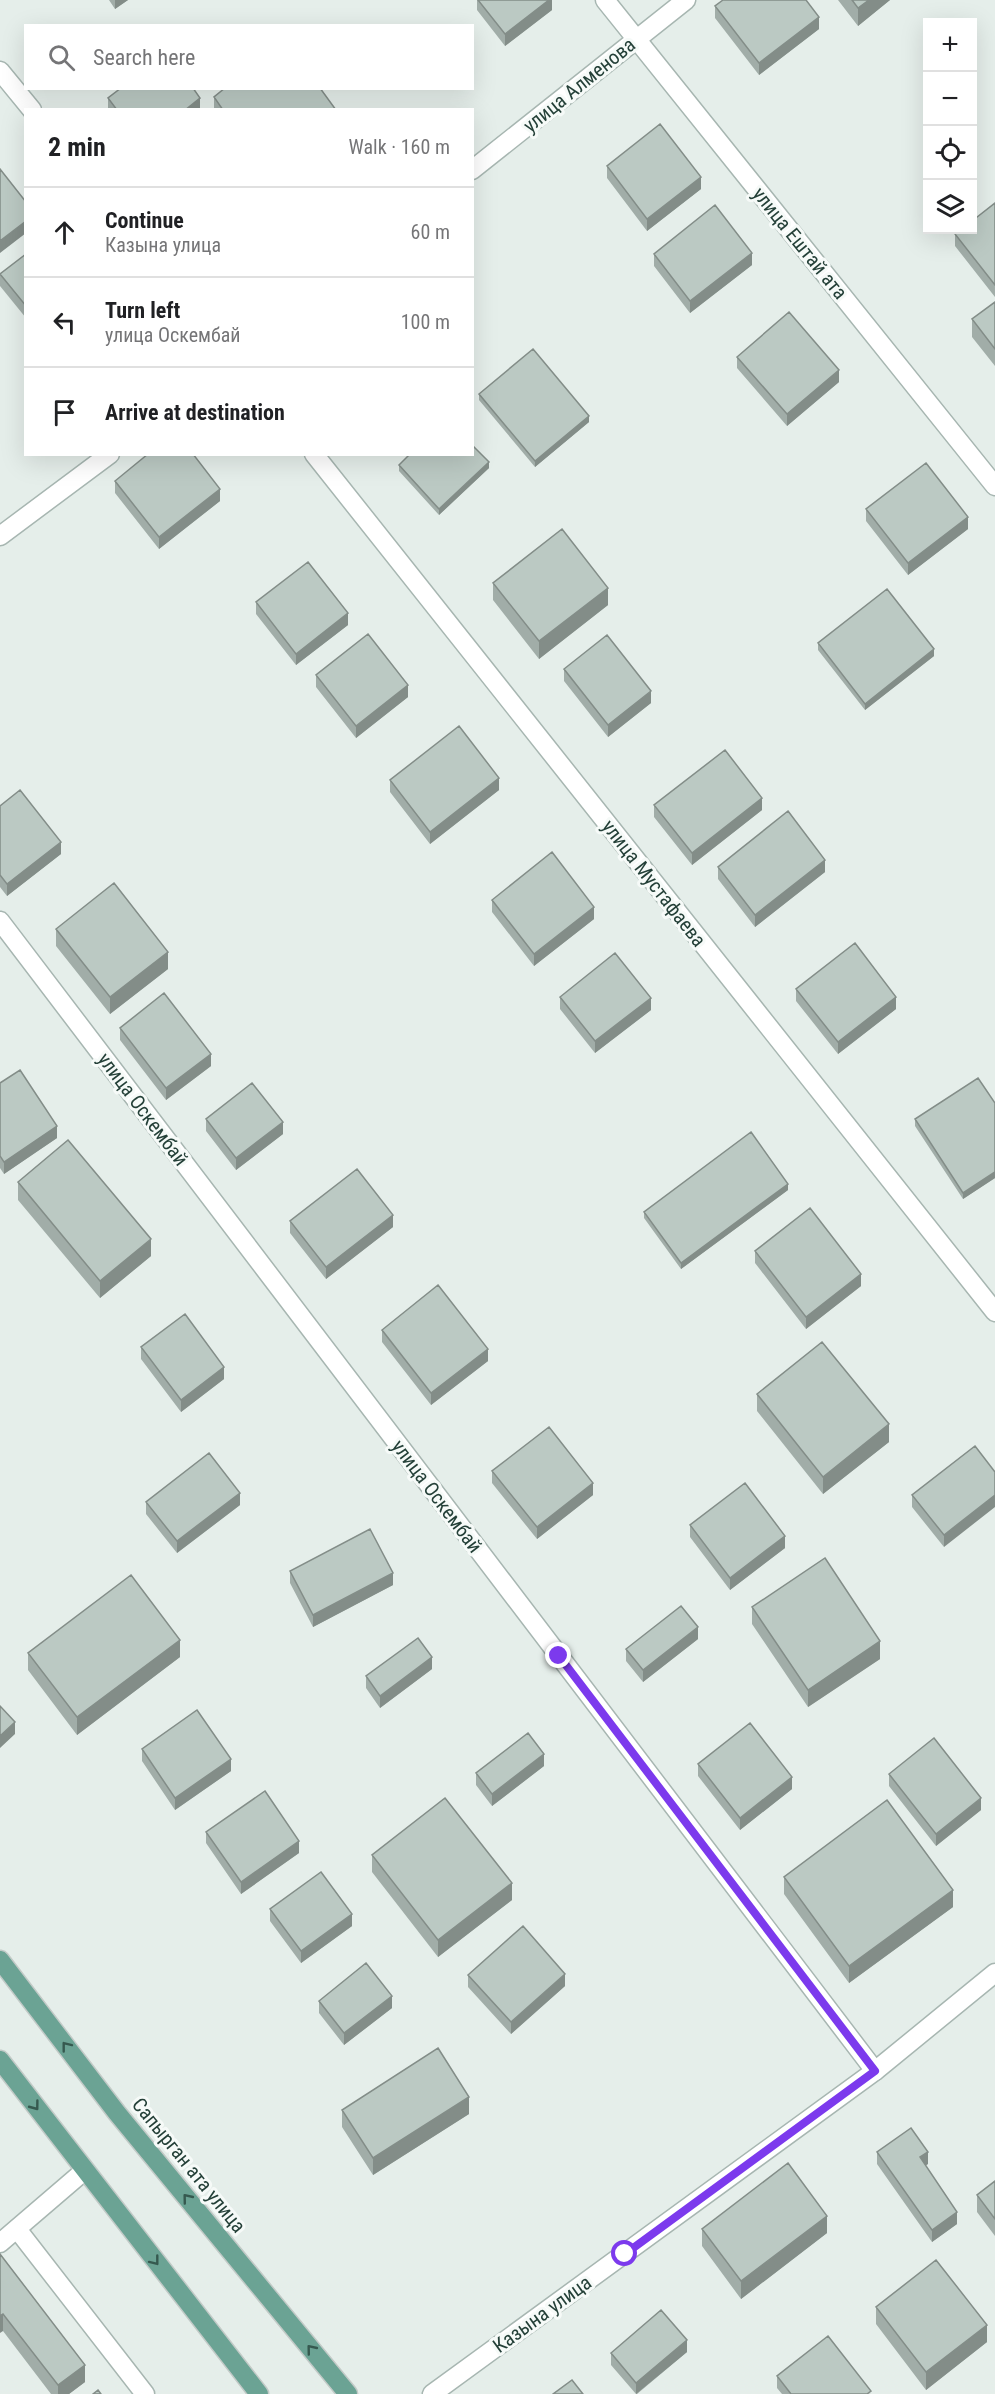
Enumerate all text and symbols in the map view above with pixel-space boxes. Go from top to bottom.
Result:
map controls [923,18,977,234]
button: + [923,18,977,72]
search box [24,24,474,90]
street label: улица Алменова [518,33,640,137]
icon: search [45,41,78,74]
text: Search here [93,45,195,70]
button: − [923,72,977,126]
button: locate [923,126,977,180]
text: 2 min [48,132,106,162]
text: Walk · 160 m [349,135,450,159]
button: layers [923,180,977,234]
street label: улица Ештай ата [748,182,852,304]
text: Continue [105,208,184,233]
icon: ahead [48,216,81,249]
text: 60 m [411,220,450,244]
text: Казына улица [105,233,221,257]
text: Turn left [105,298,180,323]
icon: left [48,306,81,339]
text: 100 m [401,310,450,334]
text: улица Оскембай [105,323,240,347]
icon: arrive [48,396,81,429]
text: Arrive at destination [105,400,285,425]
street label: улица Мустафаева [597,815,711,951]
street label: улица Оскембай [93,1048,193,1170]
street label: улица Оскембай [387,1435,487,1557]
route end [545,1642,571,1668]
one-way arrow [62,2041,73,2052]
street label: Сапырган ата улица [127,2093,251,2237]
one-way arrow [28,2100,39,2111]
one-way arrow [184,2194,195,2205]
route start [611,2240,637,2266]
one-way arrow [147,2254,158,2265]
street label: Казына улица [488,2270,596,2358]
one-way arrow [308,2345,319,2356]

